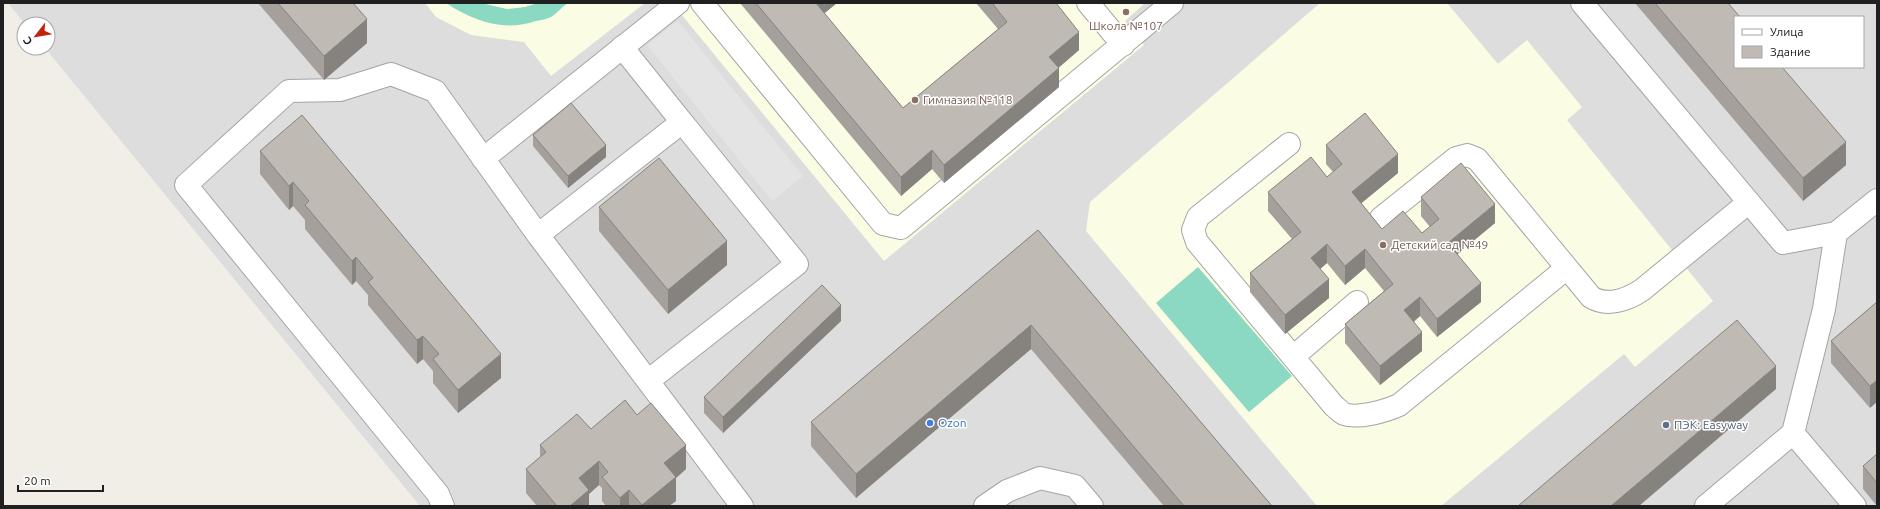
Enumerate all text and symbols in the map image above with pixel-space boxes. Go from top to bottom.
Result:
marker: Школа №107 [1121,7,1131,17]
north arrow [16,16,56,56]
legend [1734,16,1864,68]
place label: Школа №107 [1089,19,1163,32]
text: Улица [1770,25,1803,38]
text: С [20,35,34,47]
text: Здание [1770,45,1811,58]
place label: Гимназия №118 [923,93,1013,106]
marker: Гимназия №118 [910,95,920,105]
place label: Детский сад №49 [1391,238,1488,251]
marker: Детский сад №49 [1378,240,1388,250]
place label: Ozon [938,416,967,429]
marker: Ozon [925,418,935,428]
place label: ПЭК: Easyway [1674,418,1748,431]
marker: ПЭК: Easyway [1661,420,1671,430]
scale bar [18,467,103,493]
text: 20 m [24,474,51,487]

